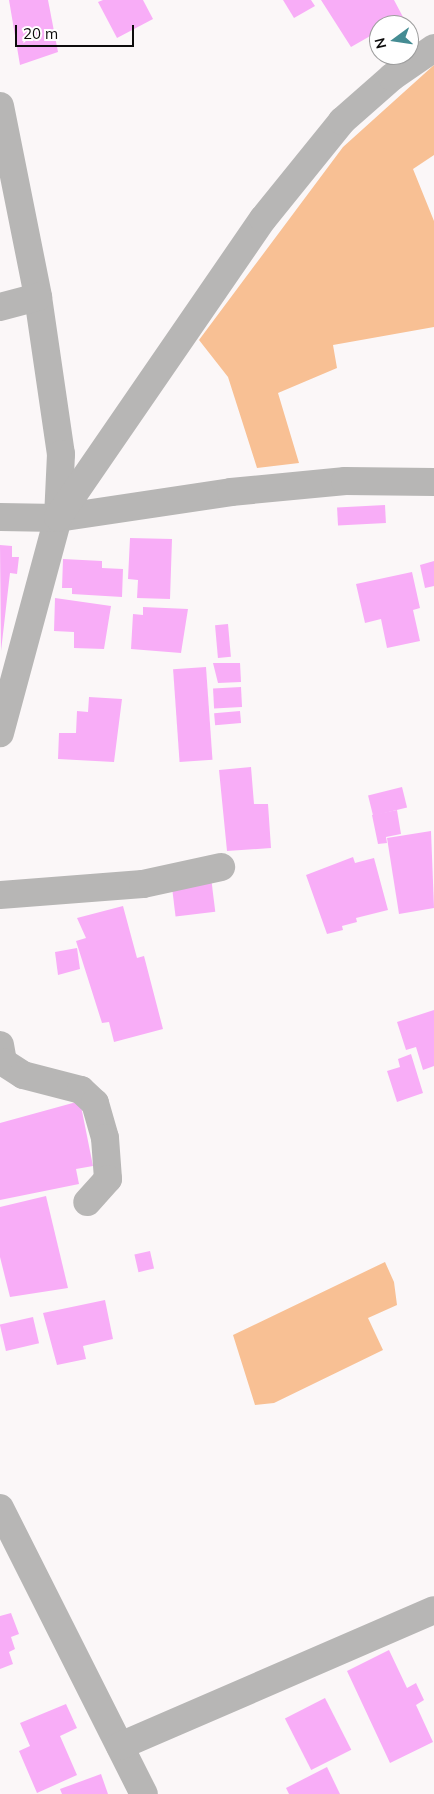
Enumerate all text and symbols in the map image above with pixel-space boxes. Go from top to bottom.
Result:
scale bar [18,15,136,47]
north arrow [369,15,419,65]
text: 20 m [23,24,58,43]
text: N [370,36,390,51]

